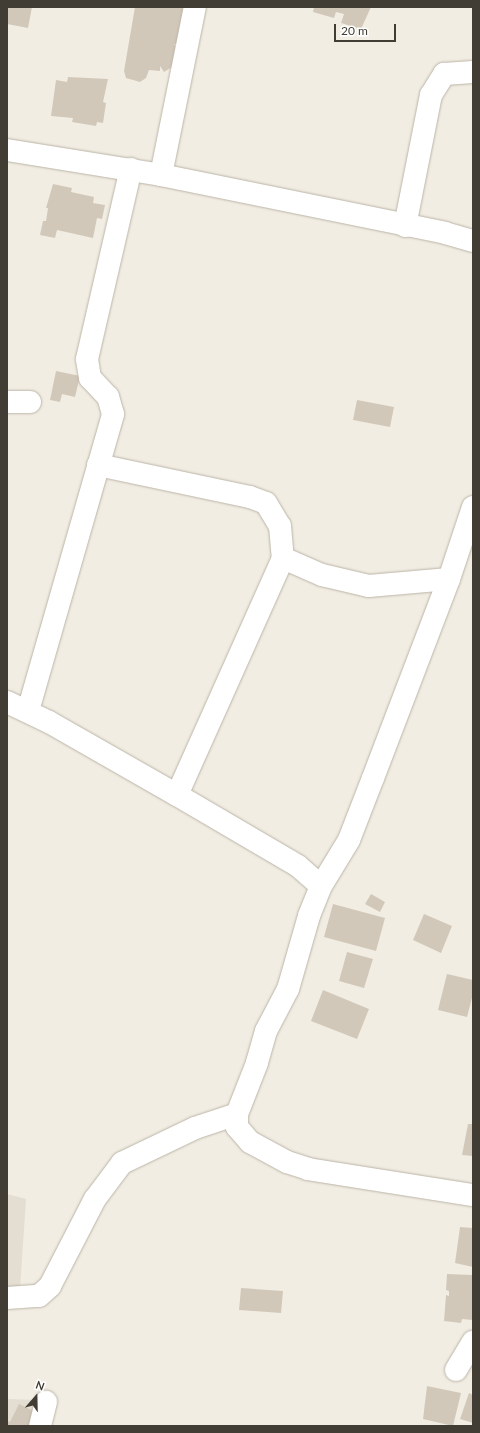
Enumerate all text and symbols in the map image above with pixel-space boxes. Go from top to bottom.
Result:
scale bar [336,16,398,42]
text: 20 m [341,23,368,38]
north arrow [16,1377,56,1417]
text: N [34,1378,46,1393]

